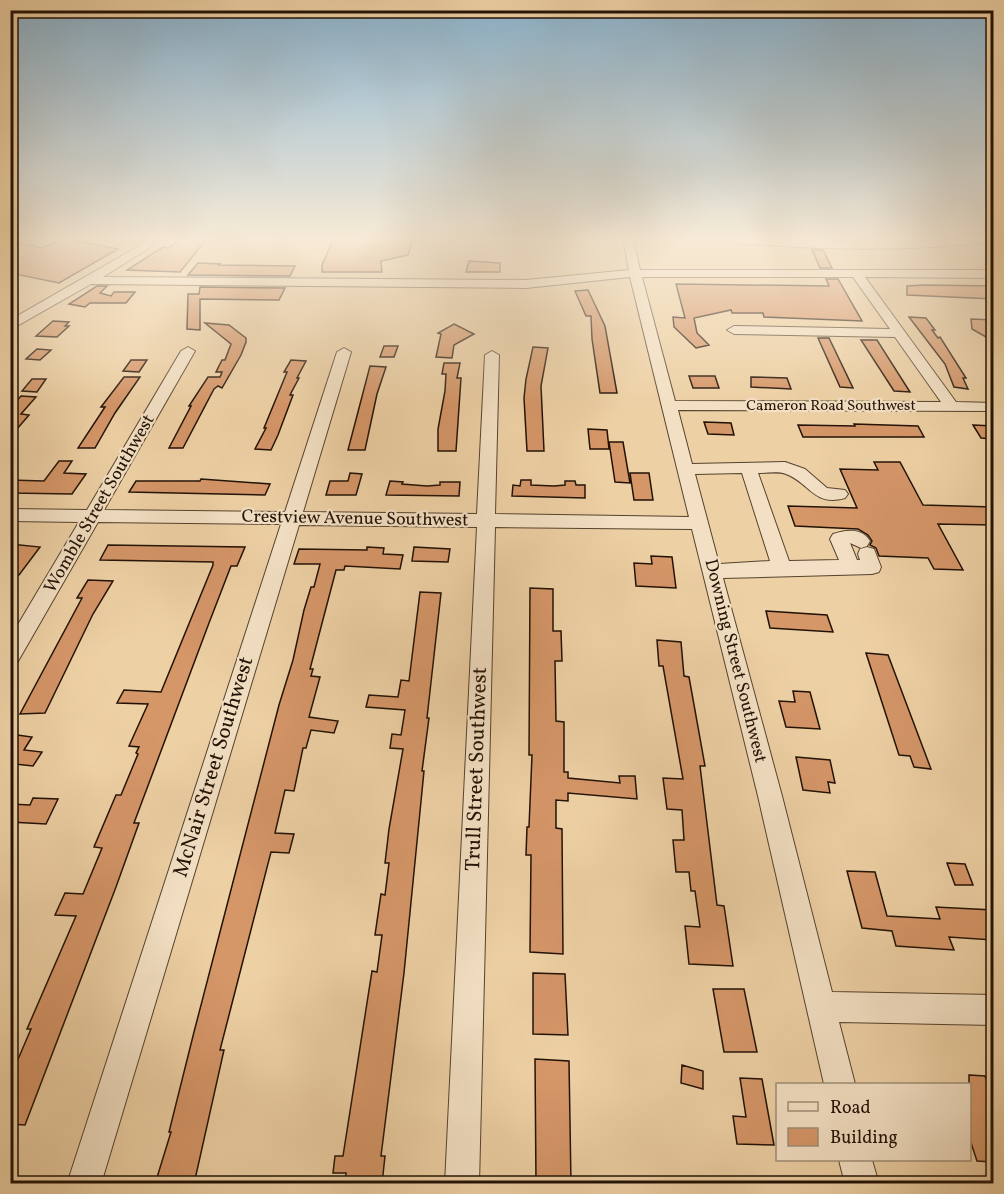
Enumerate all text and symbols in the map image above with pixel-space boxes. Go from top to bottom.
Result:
street label: Cameron Road Southwest [746,396,916,417]
street label: Womble Street Southwest [39,410,161,598]
street label: Crestview Avenue Southwest [241,505,469,533]
street label: Downing Street Southwest [698,556,772,766]
street label: McNair Street Southwest [167,653,261,881]
street label: Trull Street Southwest [459,667,495,871]
legend [776,1083,971,1161]
text: Road [830,1096,871,1121]
text: Building [830,1126,898,1151]

